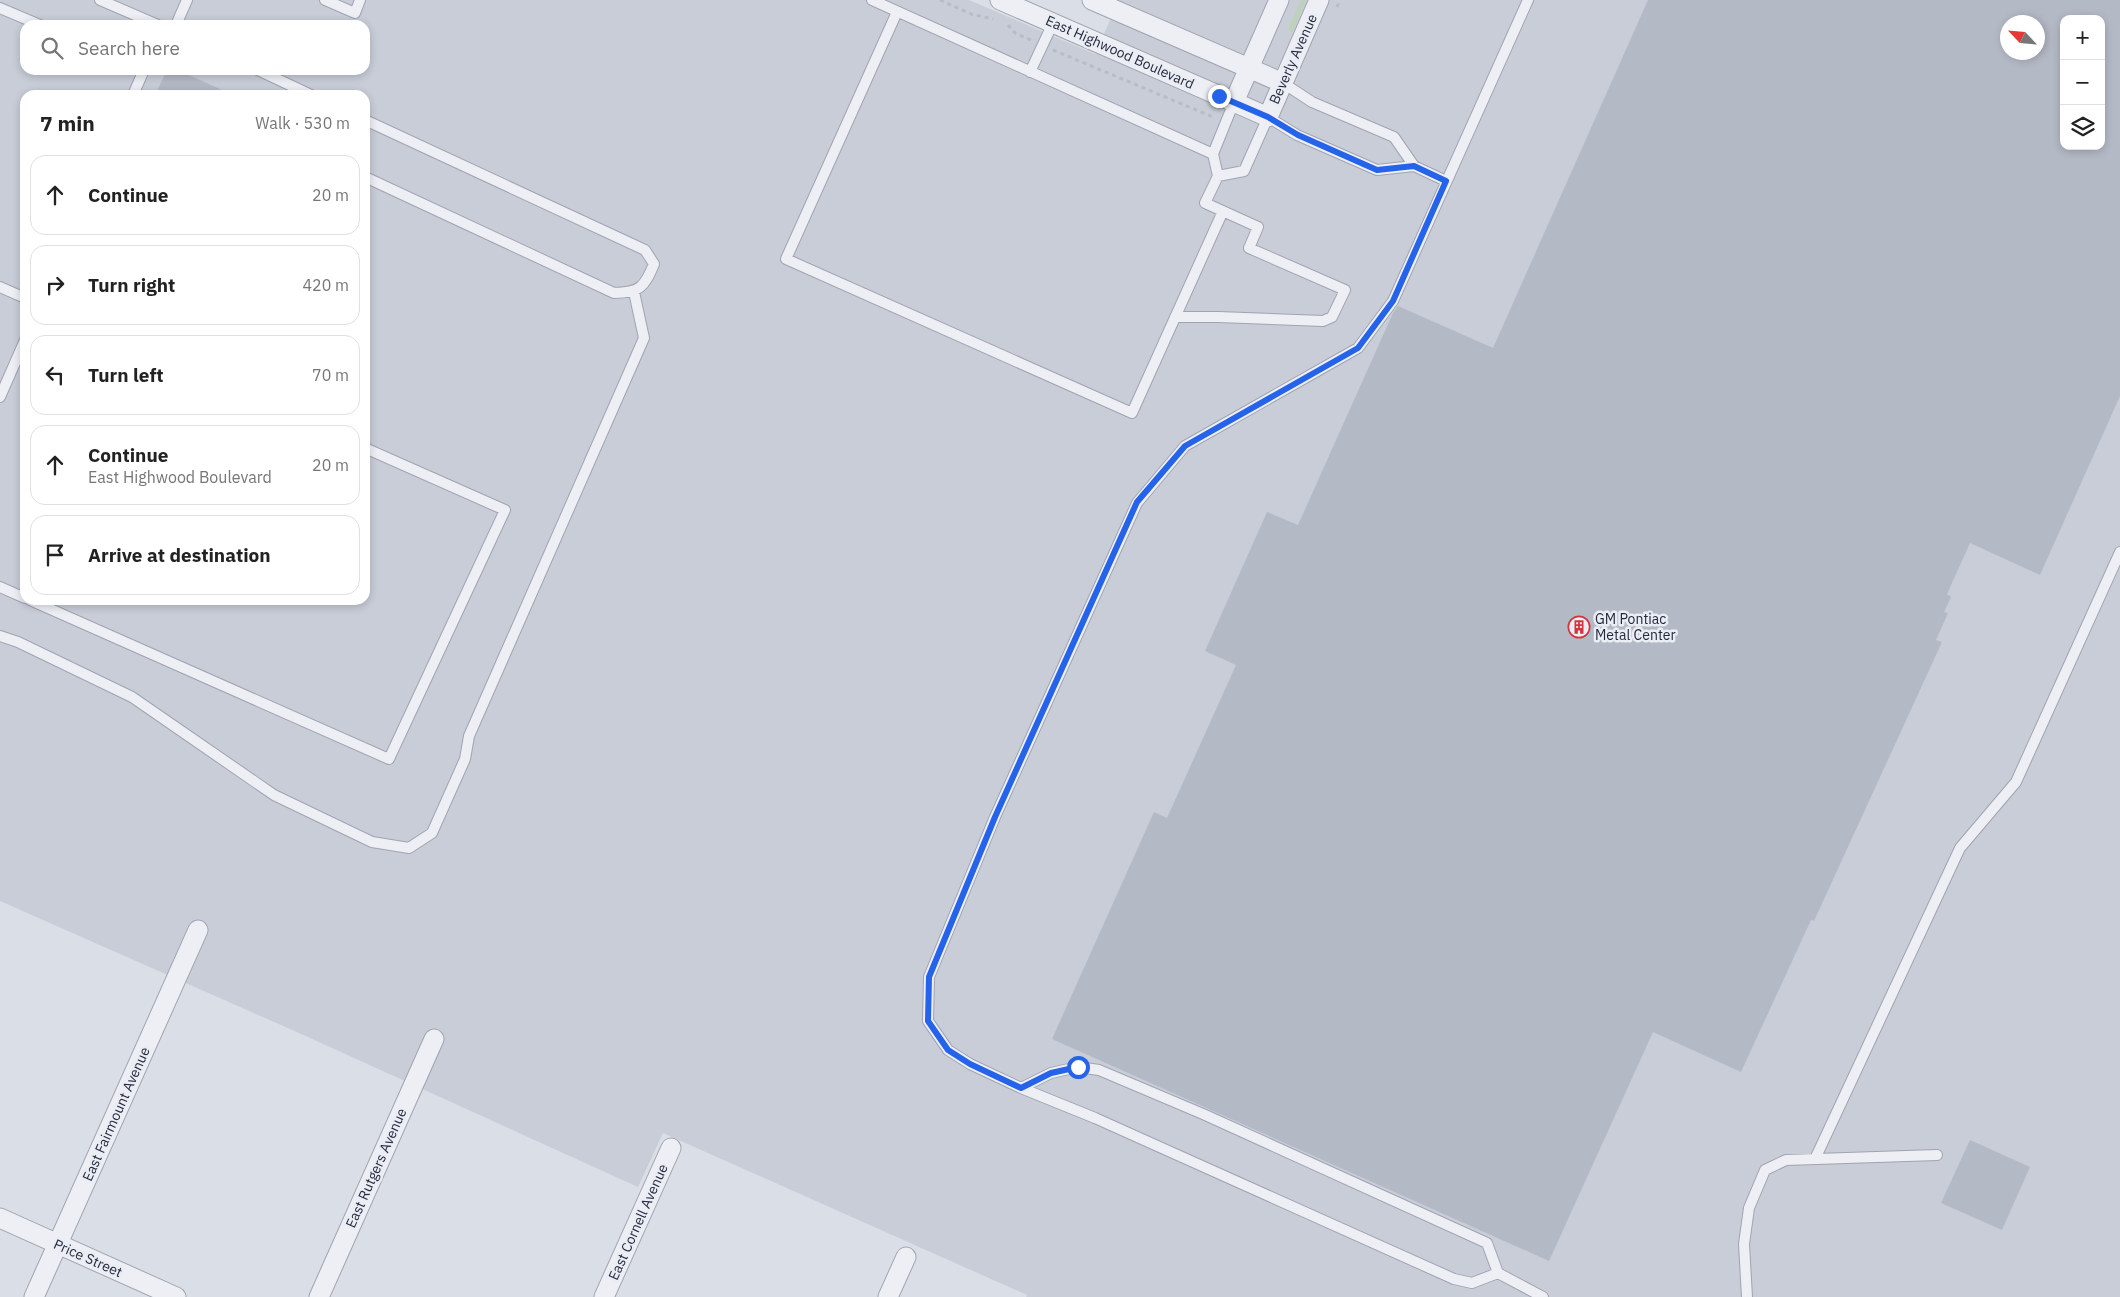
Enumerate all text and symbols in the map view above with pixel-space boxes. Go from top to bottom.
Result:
street label: East Highwood Boulevard [1043,11,1197,93]
street label: Beverly Avenue [1265,11,1321,107]
north arrow [2000,15,2045,60]
map controls [2060,15,2105,150]
button: + [2060,15,2105,60]
search box [20,20,370,75]
icon: search [38,34,66,62]
text: Search here [78,36,180,60]
button: − [2060,60,2105,105]
route end [1208,85,1231,108]
button: layers [2060,105,2105,150]
text: 7 min [40,109,95,137]
text: Walk · 530 m [255,113,350,133]
icon: ahead [41,181,69,209]
text: Continue [88,183,168,207]
text: 20 m [312,185,349,205]
icon: right [41,271,69,299]
text: Turn right [88,273,175,297]
text: 420 m [302,275,349,295]
icon: left [41,361,69,389]
text: Turn left [88,363,164,387]
text: 70 m [312,365,349,385]
text: Continue [88,443,168,467]
icon: ahead [41,451,69,479]
text: 20 m [312,455,349,475]
text: East Highwood Boulevard [88,467,272,487]
icon: arrive [41,541,69,569]
text: Arrive at destination [88,543,271,567]
place label: GM Pontiac Metal Center [1595,610,1676,644]
building icon: GM Pontiac Metal Center [1567,615,1591,639]
street label: East Fairmount Avenue [78,1044,154,1184]
route start [1067,1056,1090,1079]
street label: East Rutgers Avenue [341,1105,411,1231]
street label: East Cornell Avenue [604,1161,672,1283]
street label: Price Street [51,1235,125,1281]

